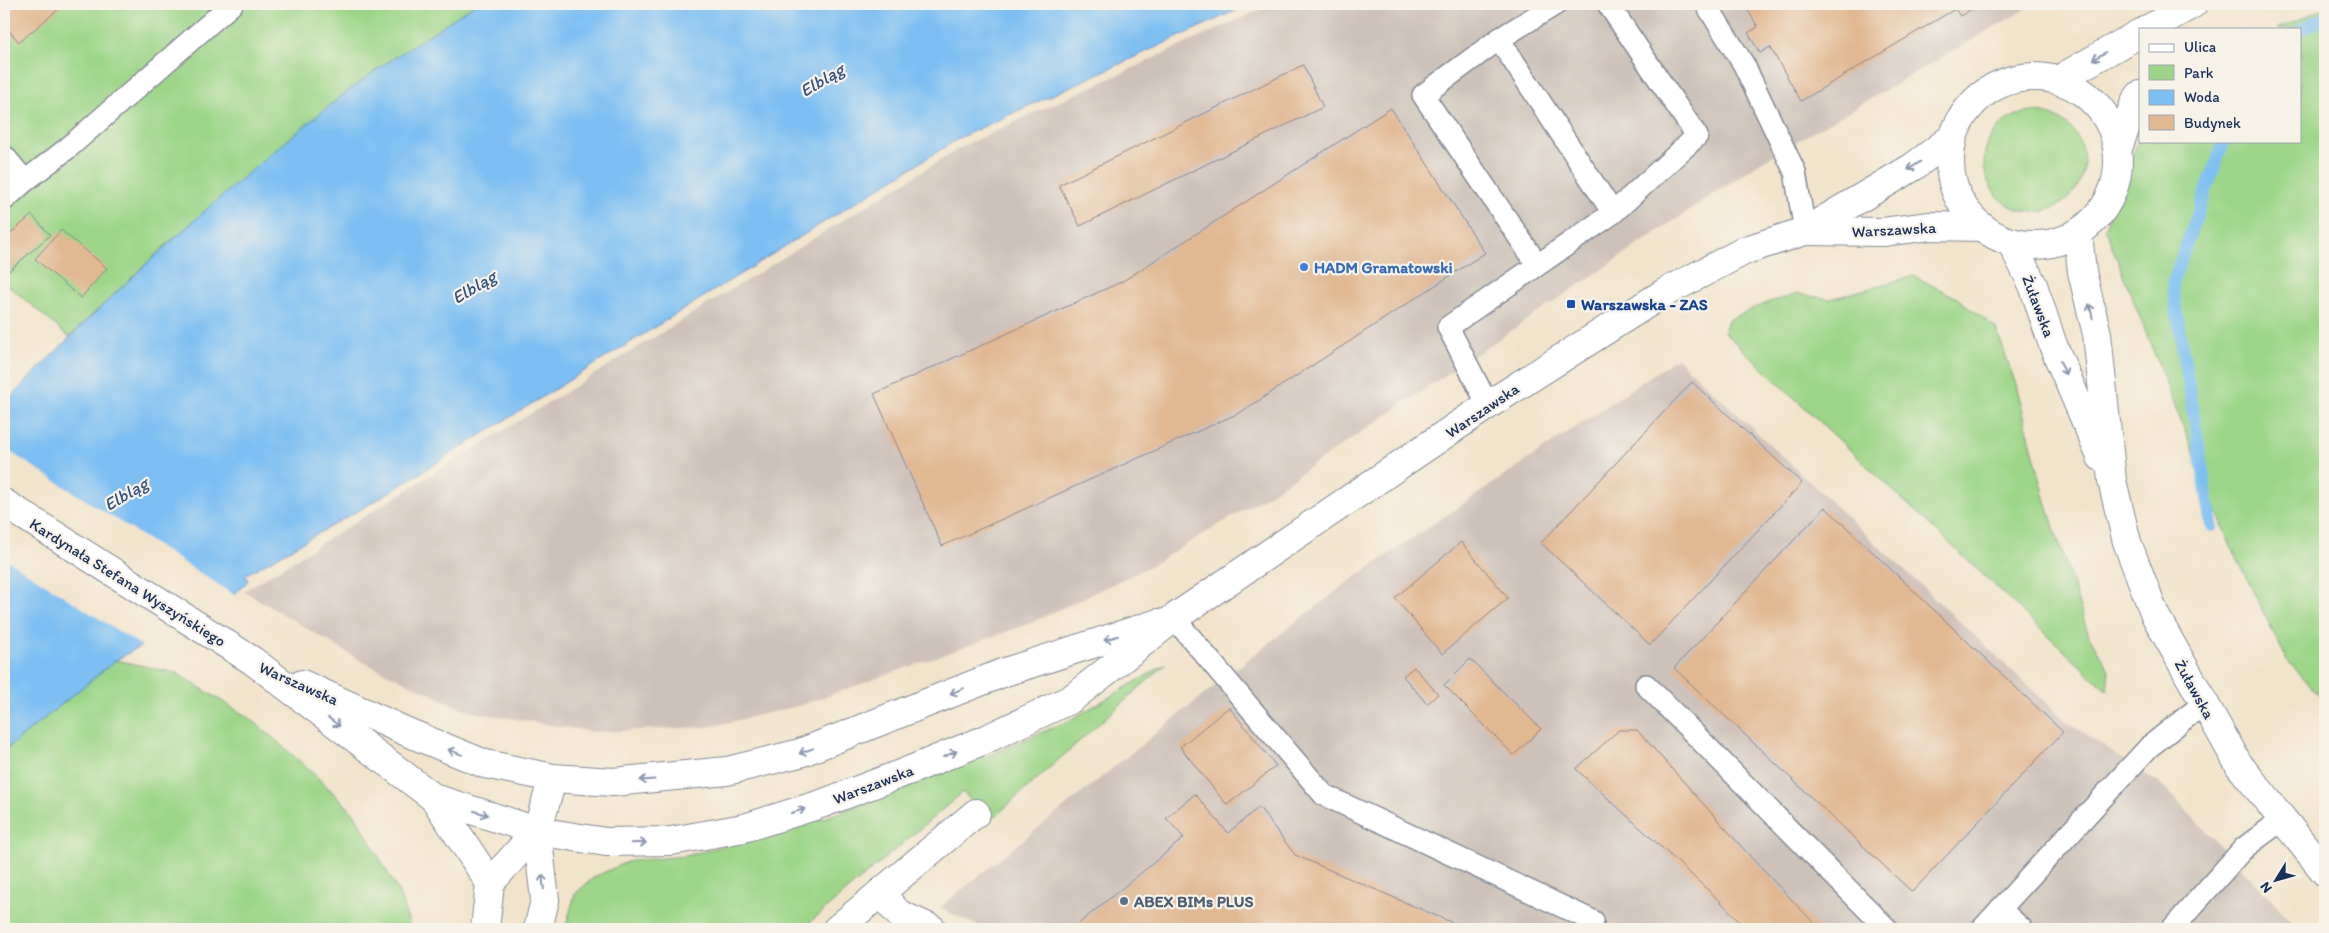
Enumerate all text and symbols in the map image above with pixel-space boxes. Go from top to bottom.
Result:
legend [2139,28,2302,142]
text: Ulica [2184,38,2217,56]
one-way arrow [2093,52,2107,62]
water label: Elbląg [796,57,851,102]
text: Park [2184,64,2214,82]
text: Woda [2184,88,2220,106]
text: Budynek [2184,114,2241,132]
one-way arrow [1907,161,1921,171]
street label: Warszawska [1851,218,1938,241]
place label: HADM Gramatowski [1314,258,1453,277]
marker: HADM Gramatowski [1298,261,1310,273]
water label: Elbląg [448,264,503,309]
street label: Żuławska [2018,272,2059,341]
place label: Warszawska - ZAS [1581,295,1708,314]
marker: Warszawska - ZAS [1565,298,1577,310]
one-way arrow [2086,304,2096,320]
one-way arrow [2059,360,2069,375]
street label: Warszawska [1442,378,1523,442]
water label: Elbląg [100,471,155,516]
street label: Kardynała Stefana Wyszyńskiego [26,514,229,651]
one-way arrow [1103,634,1119,644]
street label: Żuławska [2170,656,2219,723]
street label: Warszawska [256,658,342,710]
one-way arrow [950,687,966,696]
one-way arrow [327,717,340,728]
one-way arrow [448,746,463,756]
one-way arrow [799,747,814,756]
one-way arrow [942,749,957,758]
street label: Warszawska [830,760,917,809]
one-way arrow [639,775,655,784]
one-way arrow [790,806,806,815]
one-way arrow [472,808,488,818]
one-way arrow [631,838,647,847]
north arrow [2252,856,2302,906]
one-way arrow [538,874,548,890]
text: N [2256,879,2276,896]
place label: ABEX BIMs PLUS [1133,892,1253,911]
marker: ABEX BIMs PLUS [1118,895,1130,907]

